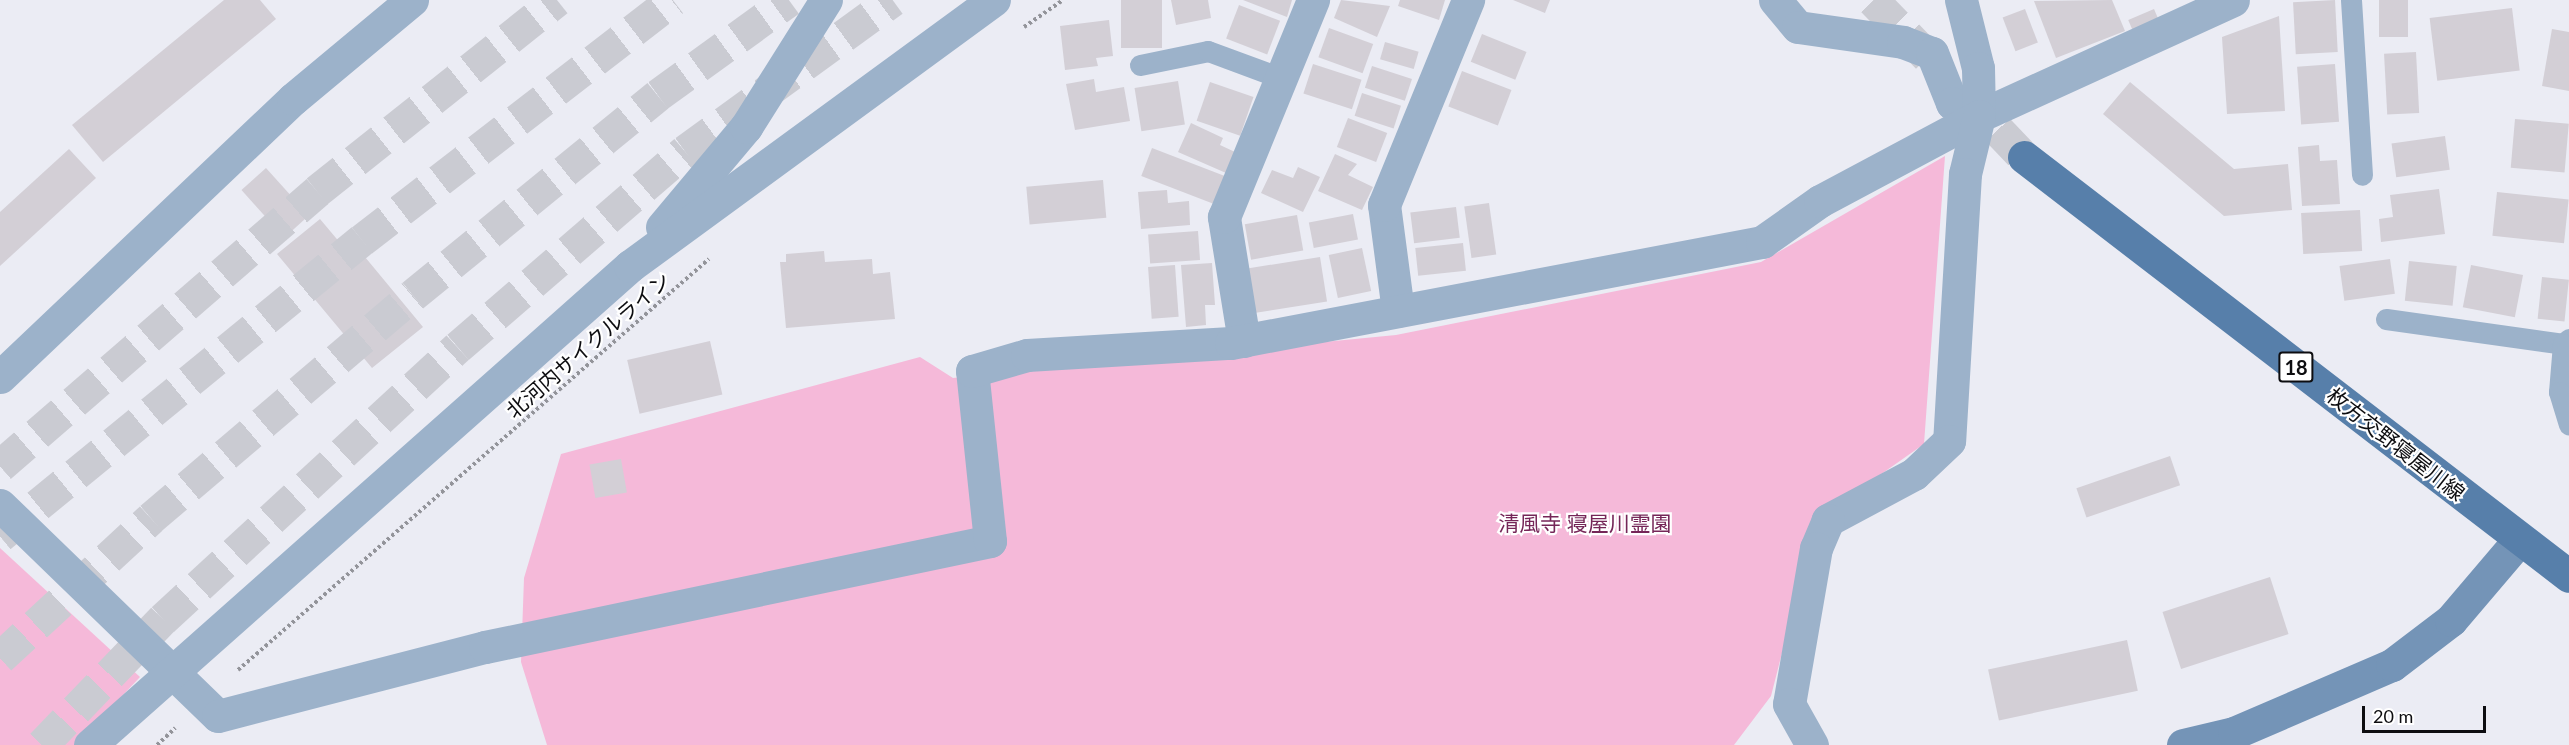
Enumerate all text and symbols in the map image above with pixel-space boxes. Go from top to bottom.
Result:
street label: 北河内サイクルライン [500,267,676,423]
road number: 18 [2278,350,2314,384]
street label: 枚方交野寝屋川線 [2322,382,2470,506]
park label: 清風寺 寝屋川霊園 [1498,510,1672,536]
scale bar [2365,694,2490,732]
text: 20 m [2373,705,2413,727]

